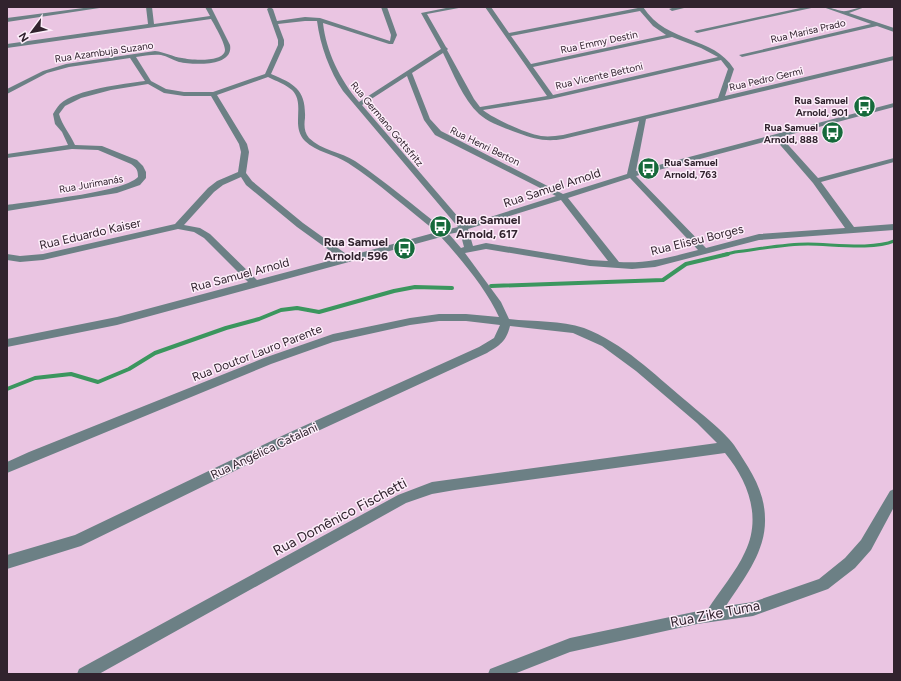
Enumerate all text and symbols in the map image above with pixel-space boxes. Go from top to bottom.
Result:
north arrow [12,12,52,52]
street label: Rua Marisa Prado [769,16,847,46]
street label: Rua Emmy Destin [559,27,639,57]
text: N [16,30,32,44]
street label: Rua Azambuja Suzano [54,39,154,65]
street label: Rua Vicente Bettoni [554,60,644,92]
street label: Rua Pedro Germi [728,64,804,94]
street label: Rua Germano Gottsfritz [348,79,426,169]
bus stop icon: Rua Samuel Arnold, 901 [851,93,877,119]
place label: Rua Samuel Arnold, 901 [794,94,848,119]
bus stop icon: Rua Samuel Arnold, 888 [820,120,846,146]
place label: Rua Samuel Arnold, 888 [764,121,818,146]
street label: Rua Henri Berton [448,123,522,169]
bus stop icon: Rua Samuel Arnold, 763 [636,155,662,181]
place label: Rua Samuel Arnold, 763 [664,156,718,181]
street label: Rua Samuel Arnold [502,166,602,210]
street label: Rua Jurimanás [58,172,124,196]
place label: Rua Samuel Arnold, 617 [456,213,520,241]
bus stop icon: Rua Samuel Arnold, 617 [427,214,453,240]
street label: Rua Eduardo Kaiser [38,216,142,252]
street label: Rua Eliseu Borges [649,222,745,258]
place label: Rua Samuel Arnold, 596 [324,235,388,263]
bus stop icon: Rua Samuel Arnold, 596 [391,236,417,262]
street label: Rua Samuel Arnold [189,255,291,295]
street label: Rua Doutor Lauro Parente [190,322,324,384]
street label: Rua Angélica Catalani [208,420,320,482]
street label: Rua Domênico Fischetti [270,475,410,559]
street label: Rua Zike Tuma [669,597,761,631]

